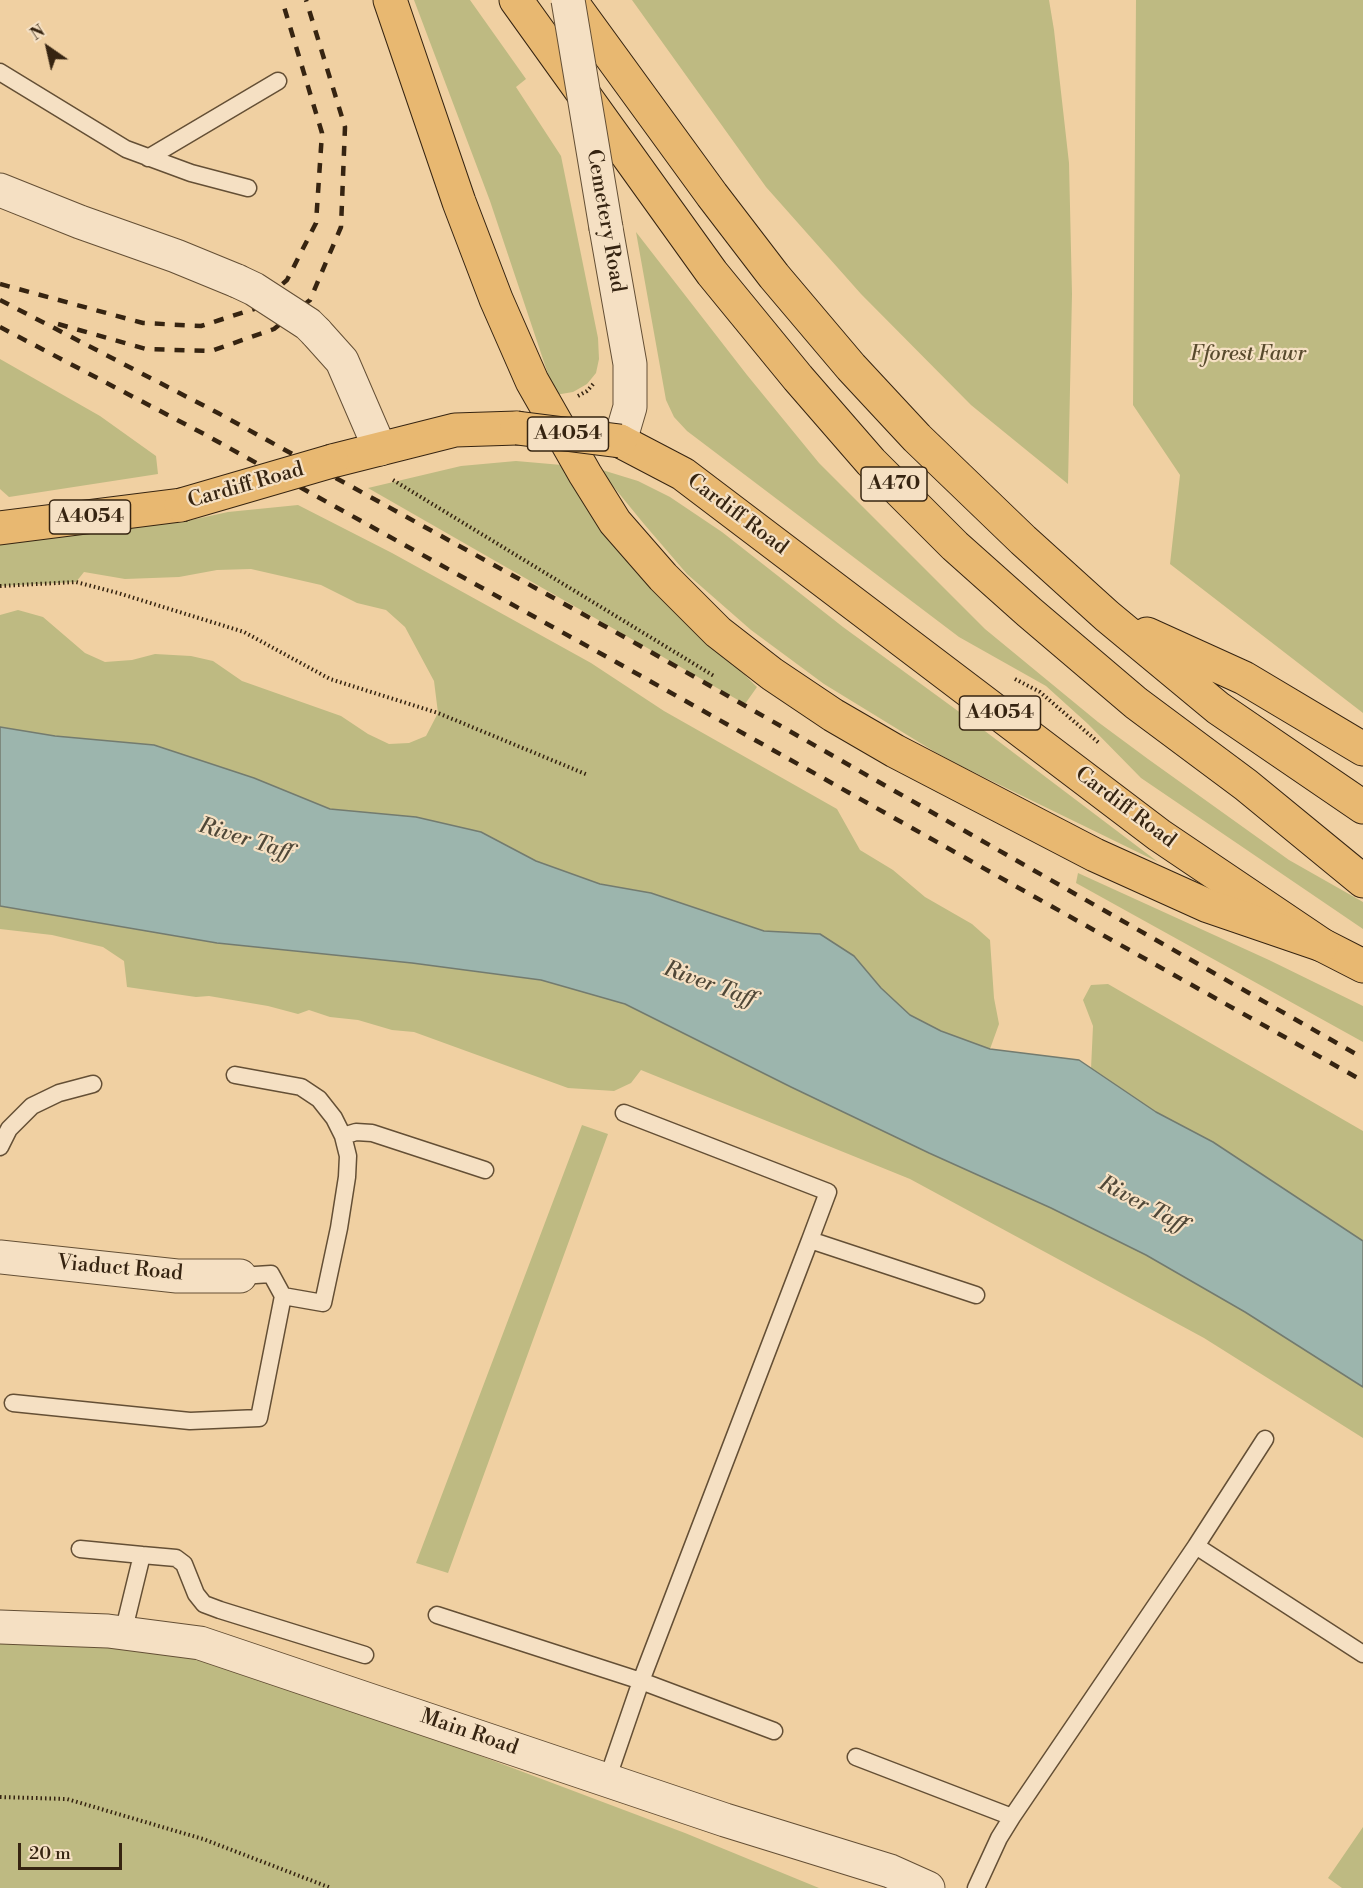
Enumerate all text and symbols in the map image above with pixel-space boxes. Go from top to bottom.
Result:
north arrow [18,18,78,78]
text: N [27,21,49,45]
street label: Cemetery Road [580,147,630,295]
park label: Fforest Fawr [1190,342,1306,368]
road number: A4054 [528,417,608,451]
street label: Cardiff Road [185,457,307,515]
road number: A470 [861,467,927,501]
street label: Cardiff Road [682,469,792,561]
road number: A4054 [50,500,130,534]
road number: A4054 [960,696,1040,730]
street label: Cardiff Road [1070,762,1180,854]
water label: River Taff [196,813,294,867]
water label: River Taff [660,956,758,1014]
water label: River Taff [1094,1171,1190,1239]
street label: Viaduct Road [56,1251,184,1287]
street label: Main Road [417,1705,521,1761]
scale bar [21,1831,124,1869]
text: 20 m [29,1842,71,1865]

